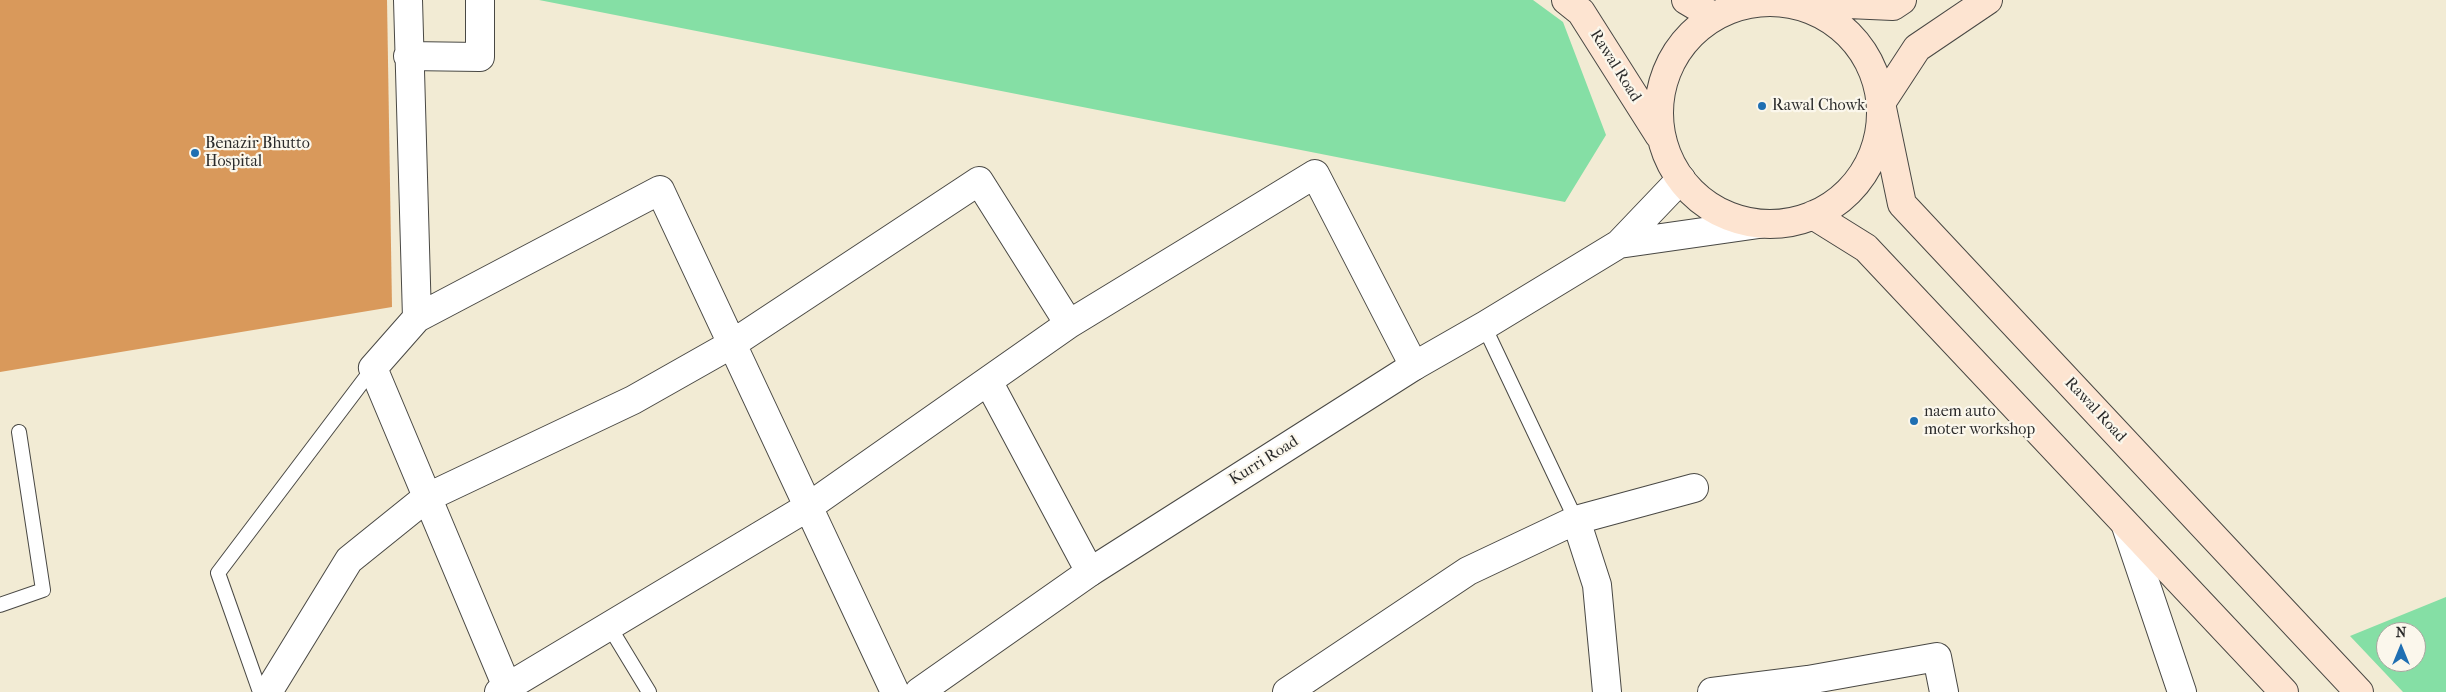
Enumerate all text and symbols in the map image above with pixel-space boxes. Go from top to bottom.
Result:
street label: Rawal Road [1585,26,1645,106]
place label: Rawal Chowk [1772,96,1865,116]
marker: Rawal Chowk [1756,100,1768,112]
place label: Benazir Bhutto Hospital [205,134,310,172]
marker: Benazir Bhutto Hospital [189,147,201,159]
street label: Rawal Road [2060,374,2130,446]
place label: naem auto moter workshop [1924,402,2035,440]
marker: naem auto moter workshop [1908,415,1920,427]
street label: Kurri Road [1226,432,1302,490]
north arrow [2376,622,2426,672]
text: N [2396,624,2406,641]

